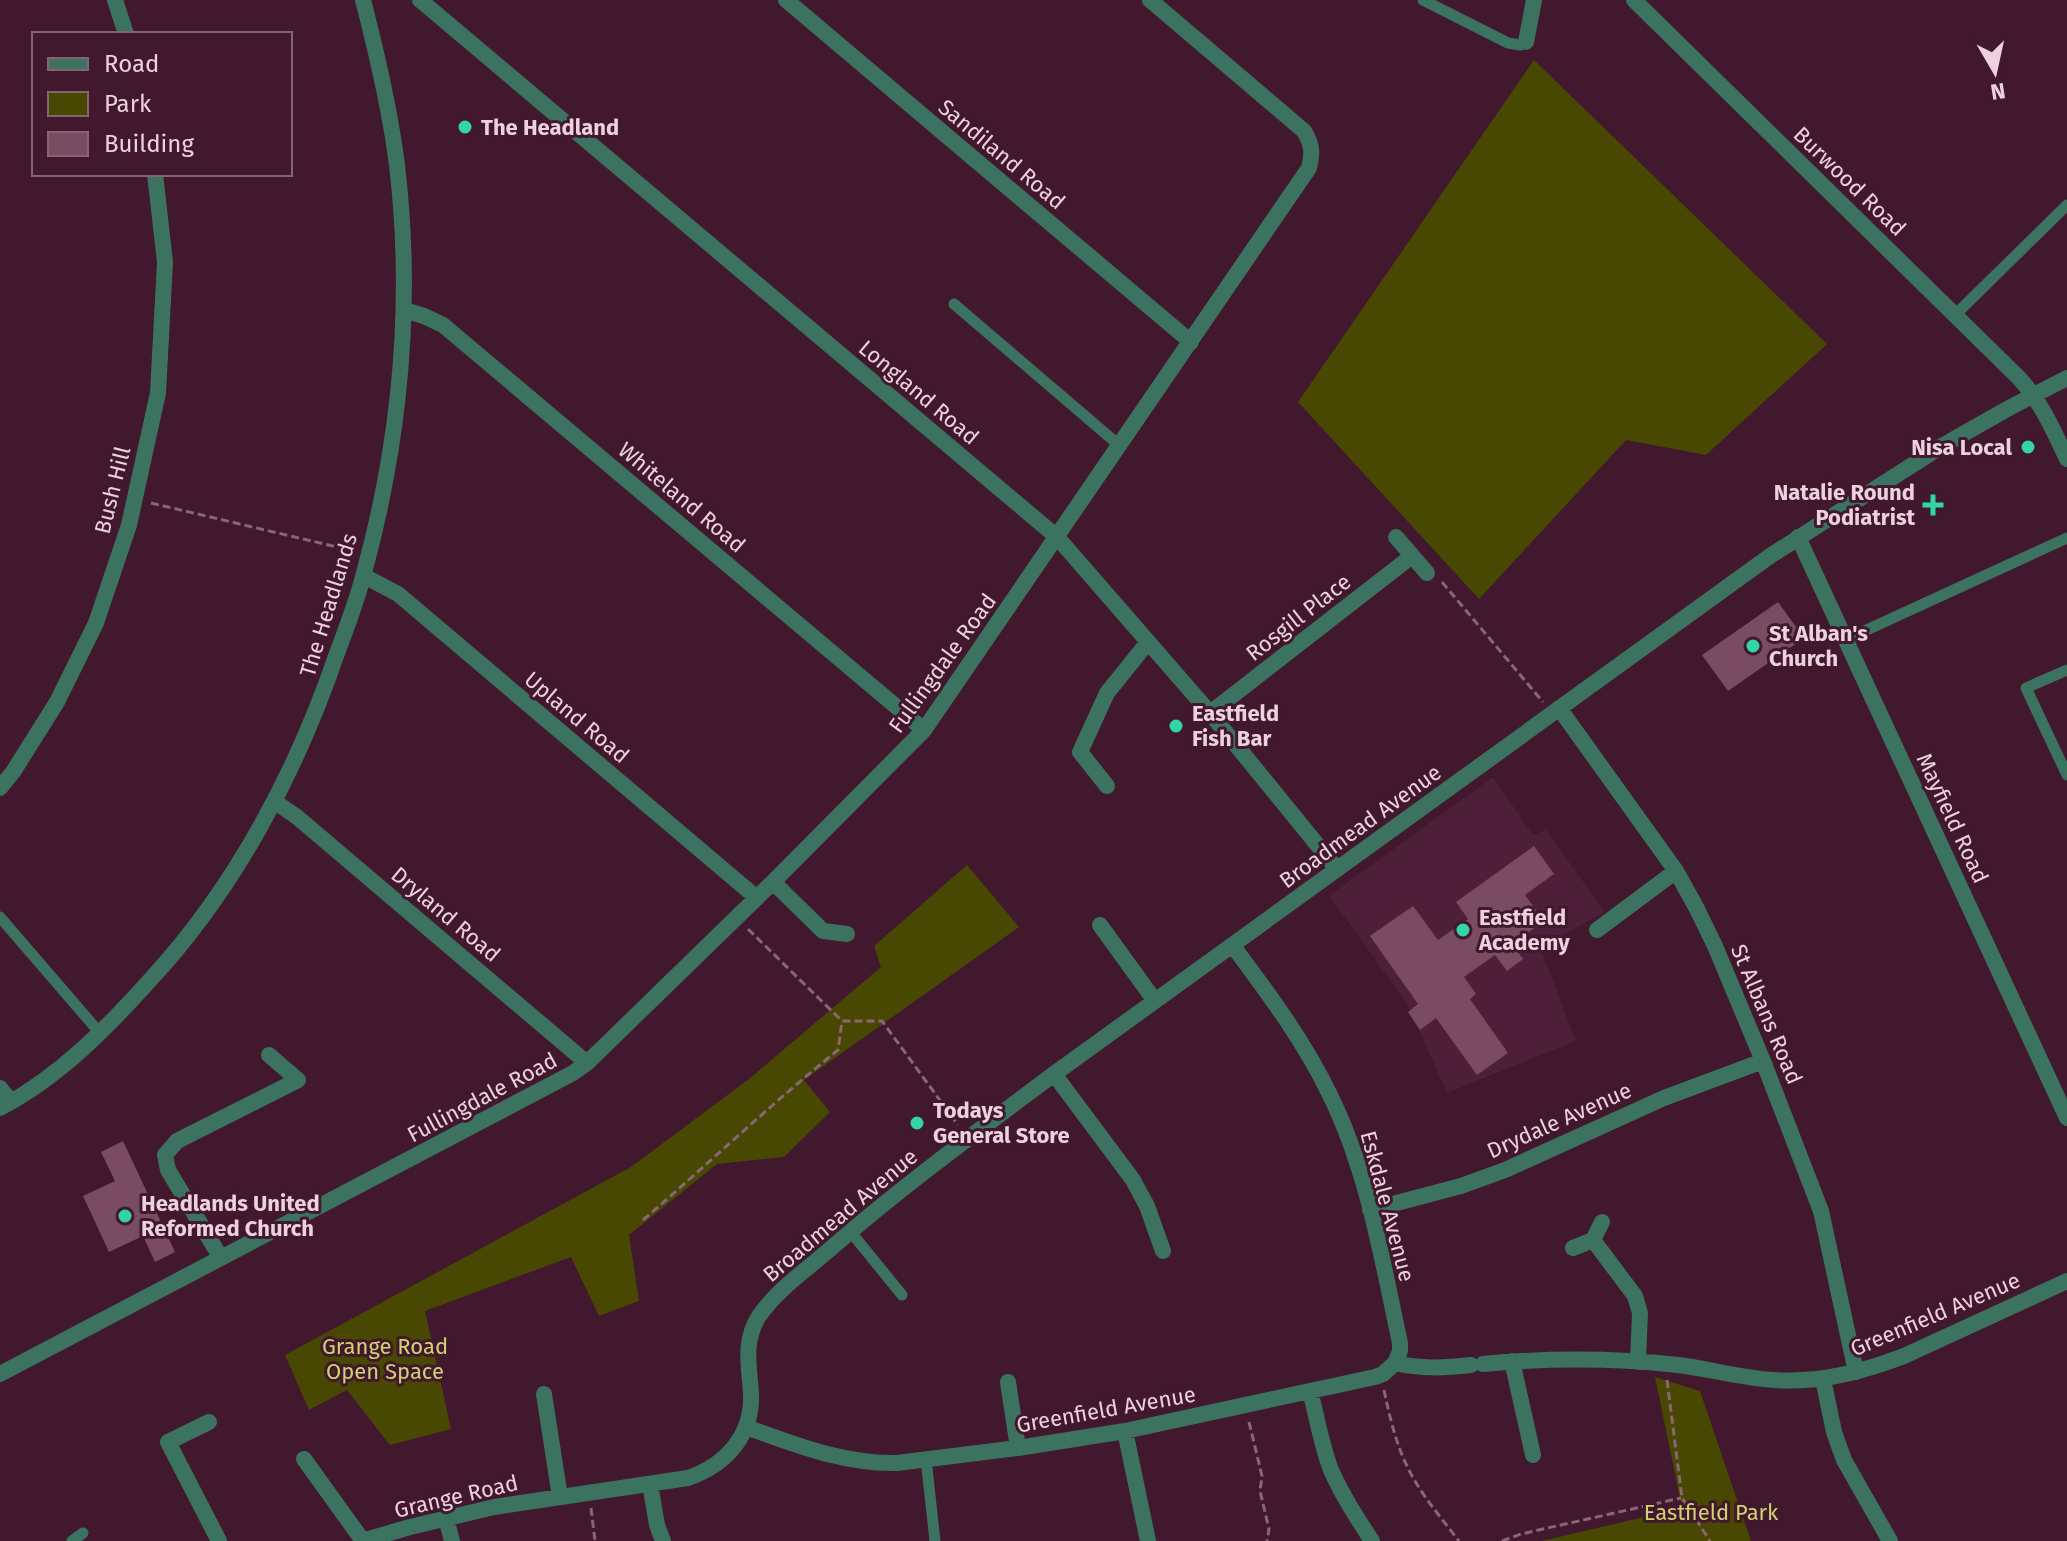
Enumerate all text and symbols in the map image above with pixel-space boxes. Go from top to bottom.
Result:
legend [32,32,292,176]
north arrow [1955,32,2035,112]
text: Road [104,50,159,78]
text: N [1989,77,2007,106]
text: Park [104,90,152,118]
street label: Sandiland Road [933,94,1071,215]
place label: The Headland [481,114,619,141]
marker: The Headland [456,118,474,136]
street label: Burwood Road [1788,121,1911,242]
text: Building [104,130,194,158]
street label: Longland Road [853,334,984,450]
place label: Nisa Local [1911,434,2012,461]
street label: Whiteland Road [613,436,751,558]
marker: Nisa Local [2019,438,2037,456]
street label: Bush Hill [89,444,136,537]
place label: Natalie Round Podiatrist [1774,479,1916,531]
marker: Natalie Round Podiatrist [1922,494,1944,516]
street label: The Headlands [294,530,363,680]
street label: Rosgill Place [1241,568,1356,667]
street label: Fullingdale Road [883,588,1002,738]
place label: St Alban's Church [1769,620,1868,672]
marker: St Alban's Church [1744,637,1762,655]
street label: Upland Road [519,666,635,769]
place label: Eastfield Fish Bar [1192,700,1279,752]
marker: Eastfield Fish Bar [1167,717,1185,735]
street label: Mayfield Road [1911,749,1994,887]
street label: Broadmead Avenue [1274,759,1447,894]
street label: Dryland Road [386,861,506,968]
place label: Eastfield Academy [1478,904,1570,956]
marker: Eastfield Academy [1454,921,1472,939]
street label: St Albans Road [1725,940,1808,1088]
street label: Fullingdale Road [403,1047,562,1148]
street label: Drydale Avenue [1483,1077,1636,1164]
place label: Todays General Store [933,1097,1070,1149]
marker: Todays General Store [908,1114,926,1132]
street label: Eskdale Avenue [1354,1128,1421,1285]
street label: Broadmead Avenue [758,1143,923,1288]
place label: Headlands United Reformed Church [141,1190,320,1242]
marker: Headlands United Reformed Church [116,1207,134,1225]
street label: Greenfield Avenue [1846,1267,2024,1362]
park label: Grange Road Open Space [322,1333,448,1385]
street label: Greenfield Avenue [1014,1380,1198,1439]
street label: Grange Road [392,1469,521,1524]
park label: Eastfield Park [1644,1499,1779,1526]

